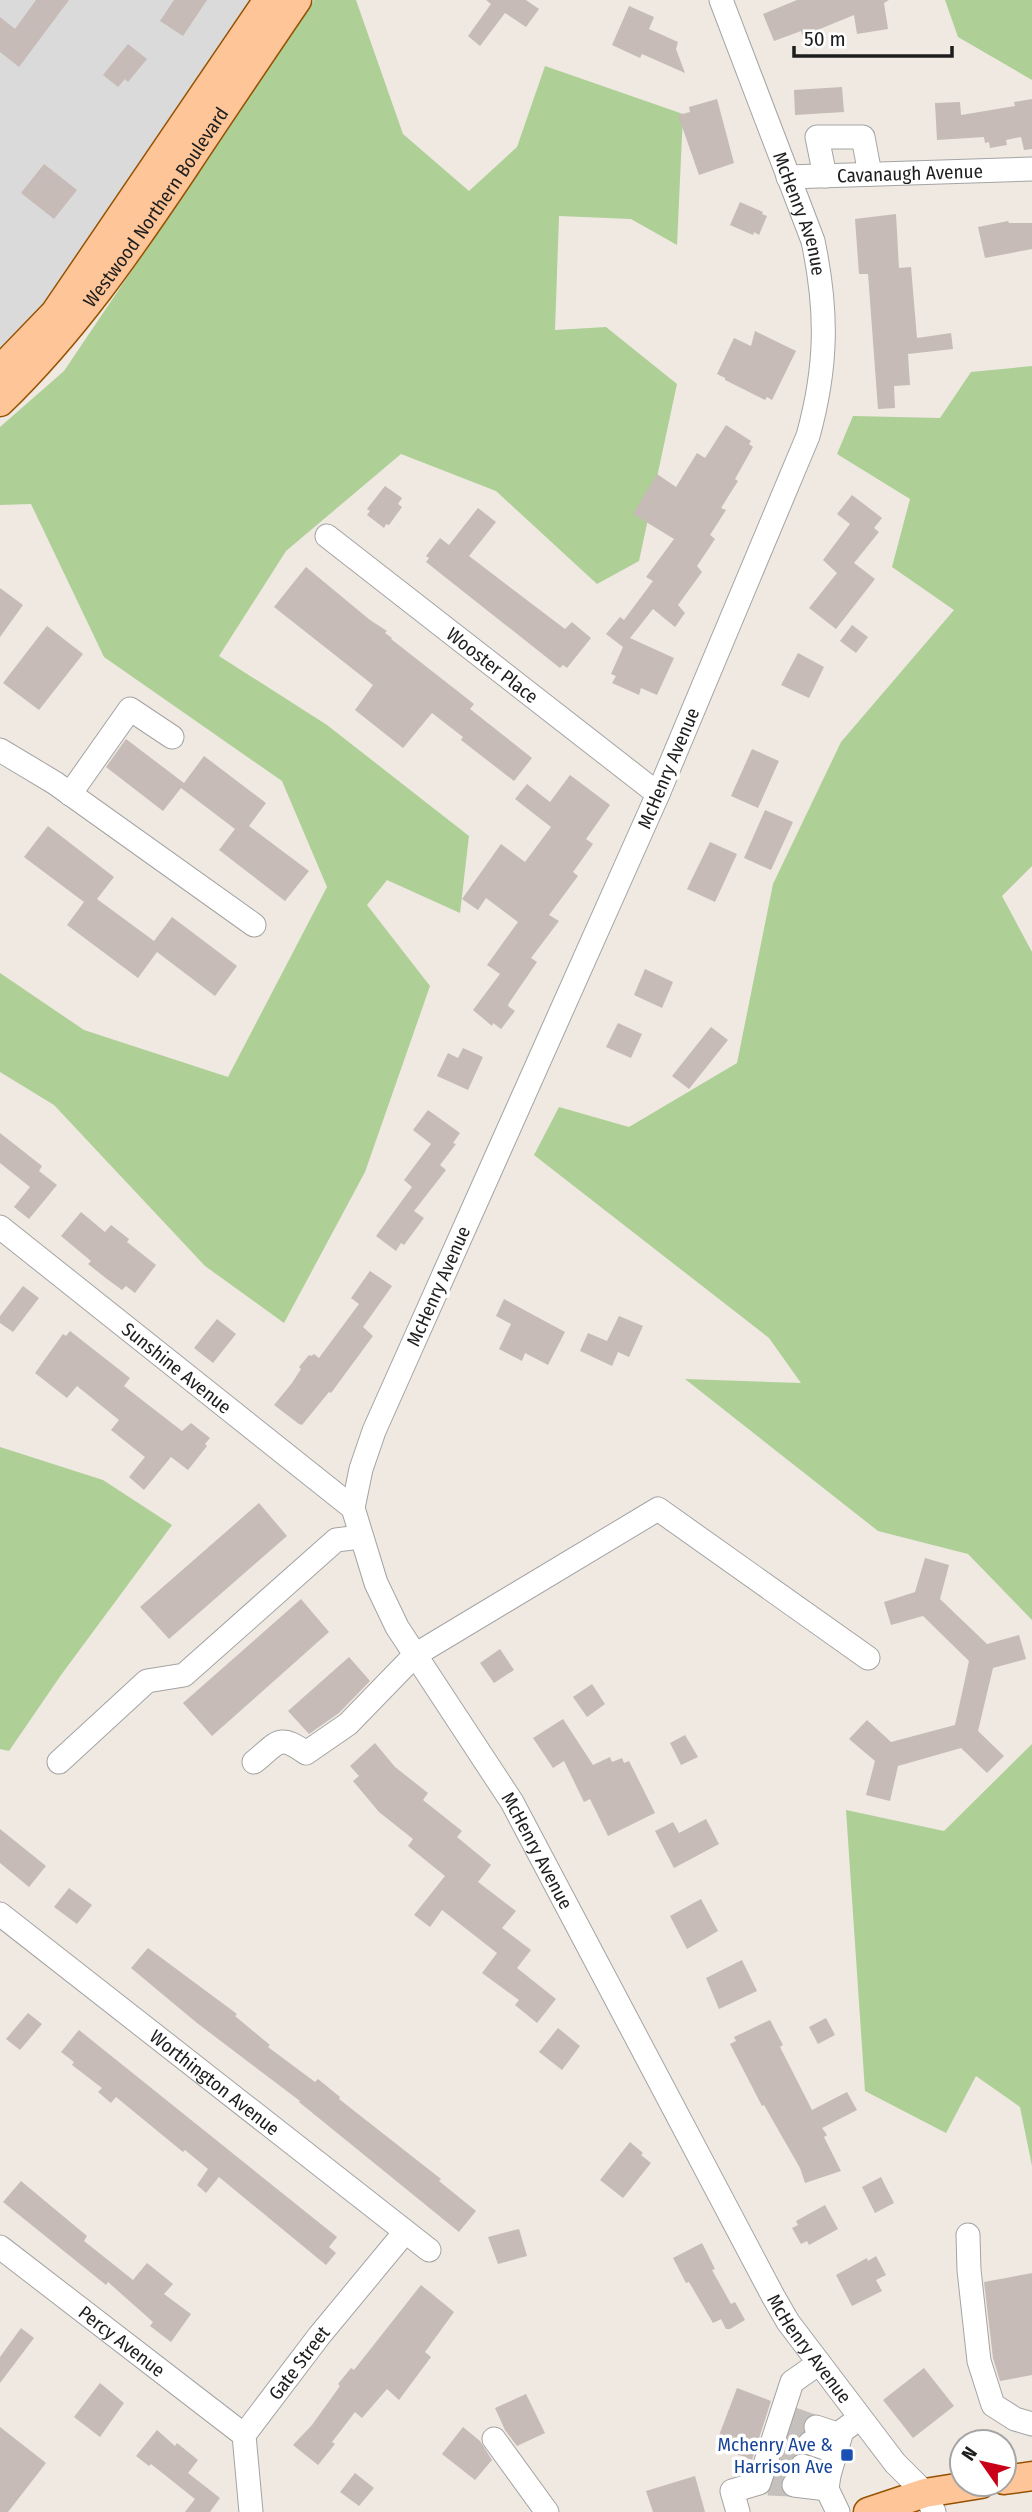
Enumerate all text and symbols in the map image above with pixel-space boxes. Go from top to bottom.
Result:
scale bar [794,14,951,58]
text: 50 m [804,26,846,52]
street label: Westwood Northern Boulevard [78,103,233,312]
street label: McHenry Avenue [768,149,830,277]
street label: Cavanaugh Avenue [837,160,983,187]
street label: Wooster Place [442,623,543,708]
street label: McHenry Avenue [633,704,704,832]
street label: McHenry Avenue [402,1222,475,1350]
street label: Sunshine Avenue [117,1318,236,1419]
street label: McHenry Avenue [496,1788,577,1913]
street label: Worthington Avenue [145,2025,284,2141]
street label: McHenry Avenue [762,2290,856,2408]
street label: Percy Avenue [74,2301,170,2382]
street label: Gate Street [264,2321,335,2405]
north arrow [948,2428,1018,2498]
place label: Mchenry Ave & Harrison Ave [718,2433,833,2478]
text: N [957,2443,982,2465]
marker: Mchenry Ave & Harrison Ave [839,2447,855,2463]

